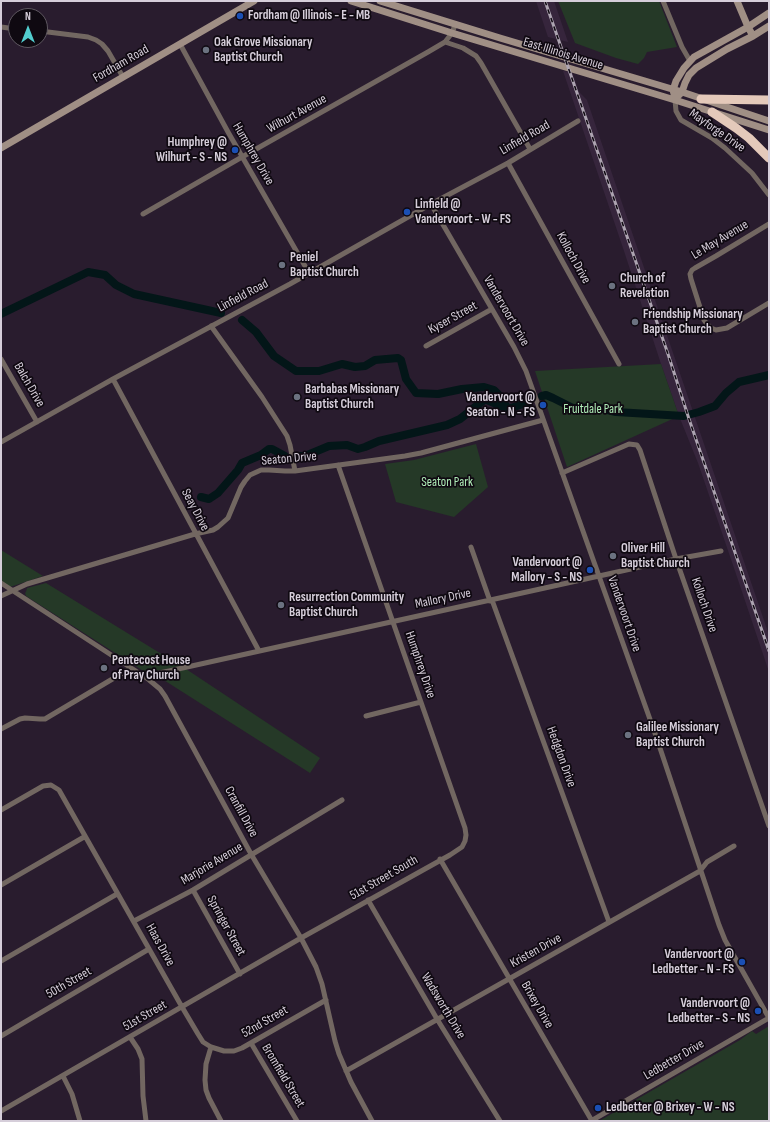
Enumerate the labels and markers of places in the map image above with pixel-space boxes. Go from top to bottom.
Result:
place label: Fordham @ Illinois - E - MB [248,8,370,24]
marker: Fordham @ Illinois - E - MB [235,11,245,21]
place label: Oak Grove Missionary Baptist Church [214,35,312,66]
marker: Oak Grove Missionary Baptist Church [201,45,211,55]
place label: Humphrey @ Wilhurt - S - NS [156,135,227,166]
marker: Humphrey @ Wilhurt - S - NS [230,145,240,155]
place label: Linfield @ Vandervoort - W - FS [415,197,511,228]
marker: Linfield @ Vandervoort - W - FS [402,207,412,217]
place label: Peniel Baptist Church [290,250,359,281]
marker: Peniel Baptist Church [277,260,287,270]
place label: Church of Revelation [620,271,669,302]
marker: Church of Revelation [607,281,617,291]
place label: Friendship Missionary Baptist Church [643,307,743,338]
marker: Friendship Missionary Baptist Church [630,317,640,327]
place label: Barbabas Missionary Baptist Church [305,382,399,413]
place label: Vandervoort @ Seaton - N - FS [465,390,535,421]
marker: Barbabas Missionary Baptist Church [292,392,302,402]
marker: Vandervoort @ Seaton - N - FS [538,400,548,410]
place label: Oliver Hill Baptist Church [621,541,690,572]
marker: Oliver Hill Baptist Church [608,551,618,561]
place label: Vandervoort @ Mallory - S - NS [511,555,582,586]
marker: Vandervoort @ Mallory - S - NS [585,565,595,575]
place label: Resurrection Community Baptist Church [289,590,404,621]
marker: Resurrection Community Baptist Church [276,600,286,610]
place label: Pentecost House of Pray Church [112,653,190,684]
marker: Pentecost House of Pray Church [99,663,109,673]
place label: Galilee Missionary Baptist Church [636,720,719,751]
marker: Galilee Missionary Baptist Church [623,730,633,740]
place label: Vandervoort @ Ledbetter - N - FS [652,947,734,978]
marker: Vandervoort @ Ledbetter - N - FS [737,957,747,967]
place label: Vandervoort @ Ledbetter - S - NS [668,996,750,1027]
marker: Vandervoort @ Ledbetter - S - NS [753,1006,763,1016]
place label: Ledbetter @ Brixey - W - NS [606,1100,734,1116]
marker: Ledbetter @ Brixey - W - NS [593,1103,603,1113]

